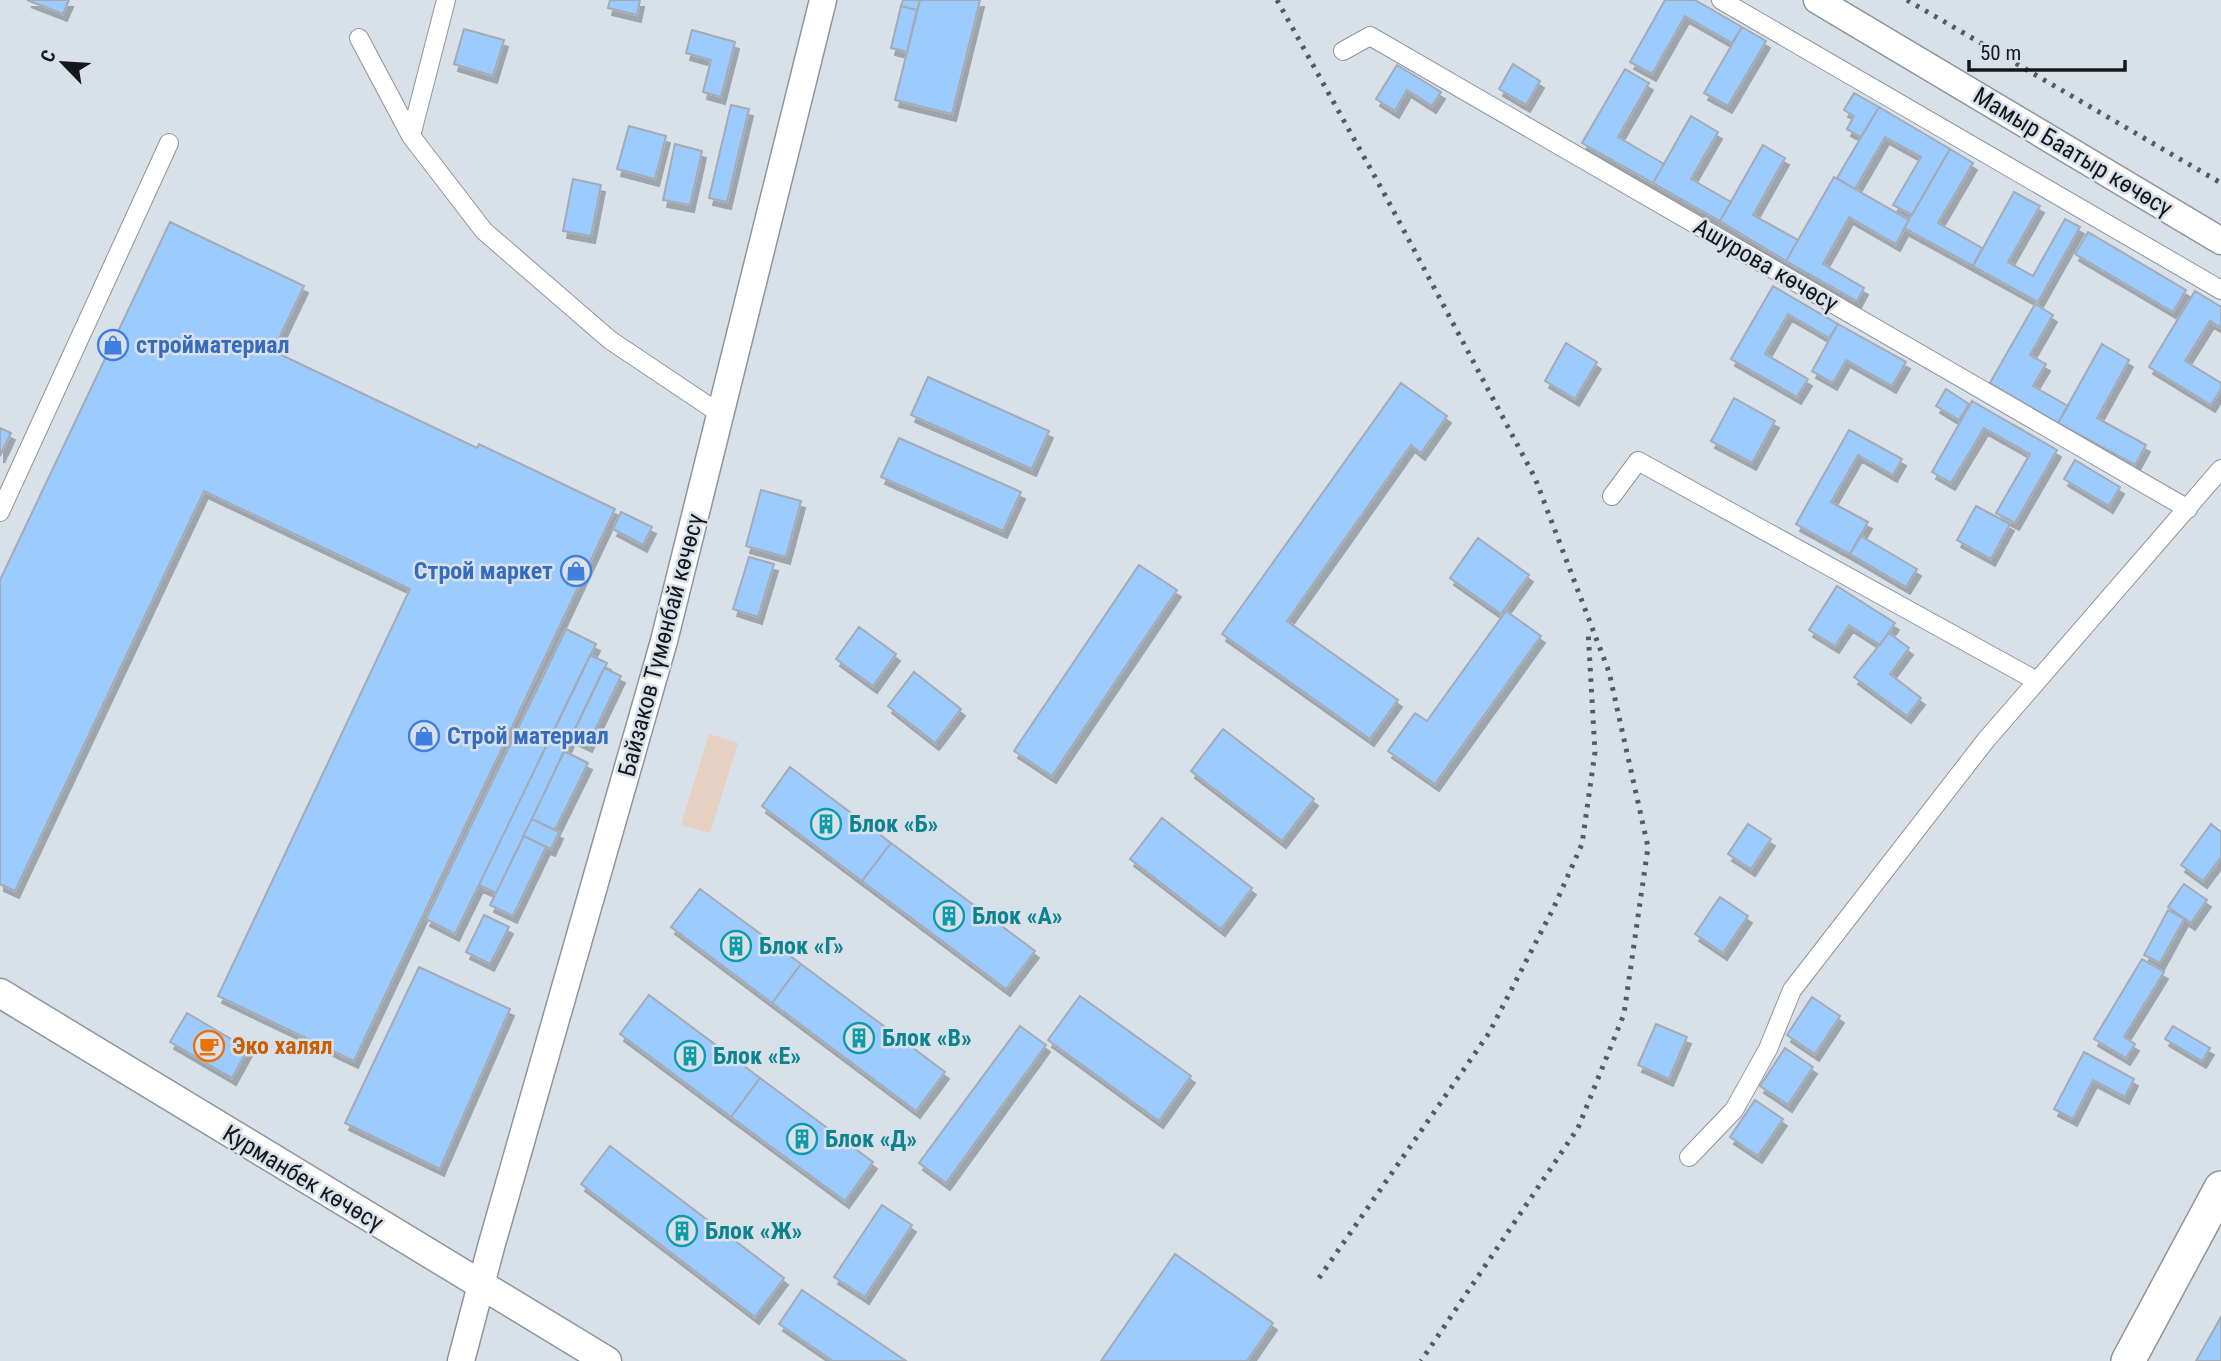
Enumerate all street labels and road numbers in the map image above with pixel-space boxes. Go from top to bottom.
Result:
street label: Мамыр Баатыр көчөсү [1968,81,2178,223]
street label: Ашурова көчөсү [1689,212,1844,318]
street label: Байзаков Түмөнбай көчөсү [612,510,710,779]
street label: Курманбек көчөсү [218,1119,389,1237]

